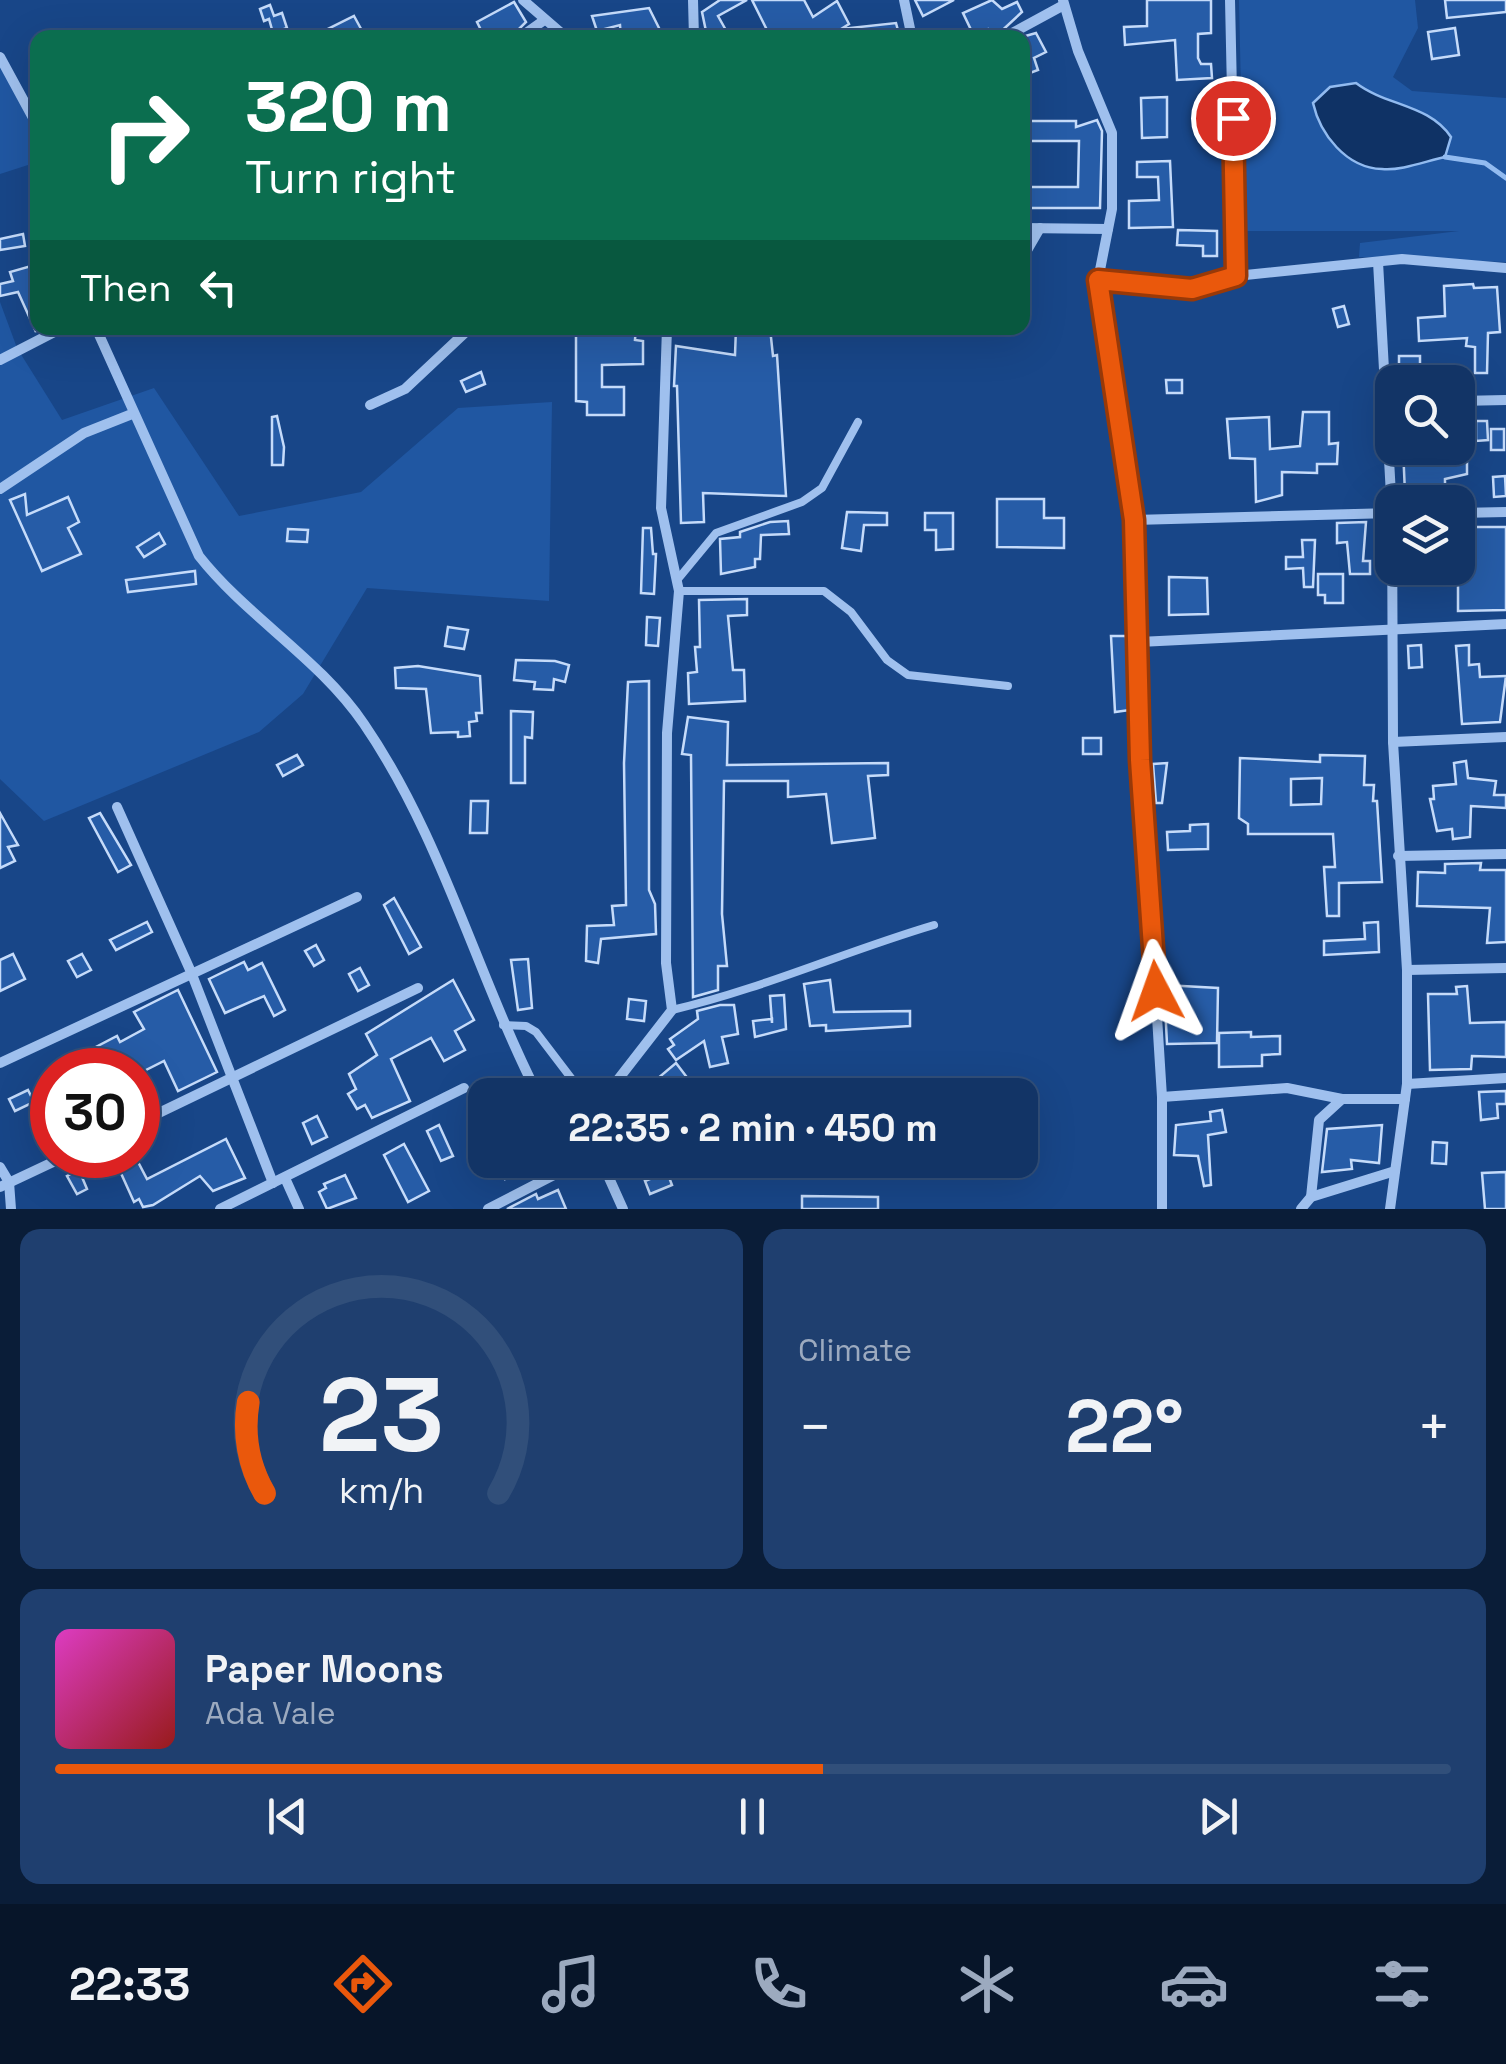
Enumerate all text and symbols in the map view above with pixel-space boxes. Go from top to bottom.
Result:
text: 320 m [245,62,452,151]
icon: right [80,70,210,200]
pin [1191,76,1276,161]
icon: arrive [1206,91,1261,146]
text: Turn right [245,149,456,206]
icon: left [191,260,246,315]
text: Then [80,264,171,312]
map controls [1375,365,1475,585]
button: search [1375,365,1475,465]
button: layers [1375,485,1475,585]
position arrow [1104,939,1208,1043]
speed limit sign: 30 [30,1048,160,1178]
text: 22:35 · 2 min · 450 m [568,1104,938,1152]
text: Climate [798,1330,912,1370]
text: 23 [319,1349,444,1481]
text: 22° [1065,1378,1184,1474]
text: − [798,1392,832,1462]
text: + [1417,1392,1451,1462]
text: km/h [339,1468,424,1513]
text: Paper Moons [205,1645,444,1693]
text: Ada Vale [205,1693,336,1733]
icon: previous [260,1789,315,1844]
icon: pause [725,1789,780,1844]
icon: next [1191,1789,1246,1844]
icon: directions [328,1949,398,2019]
icon: music [536,1949,606,2019]
icon: phone [744,1949,814,2019]
icon: climate [952,1949,1022,2019]
icon: car [1159,1949,1229,2019]
icon: filters [1367,1949,1437,2019]
text: 22:33 [69,1956,190,2013]

